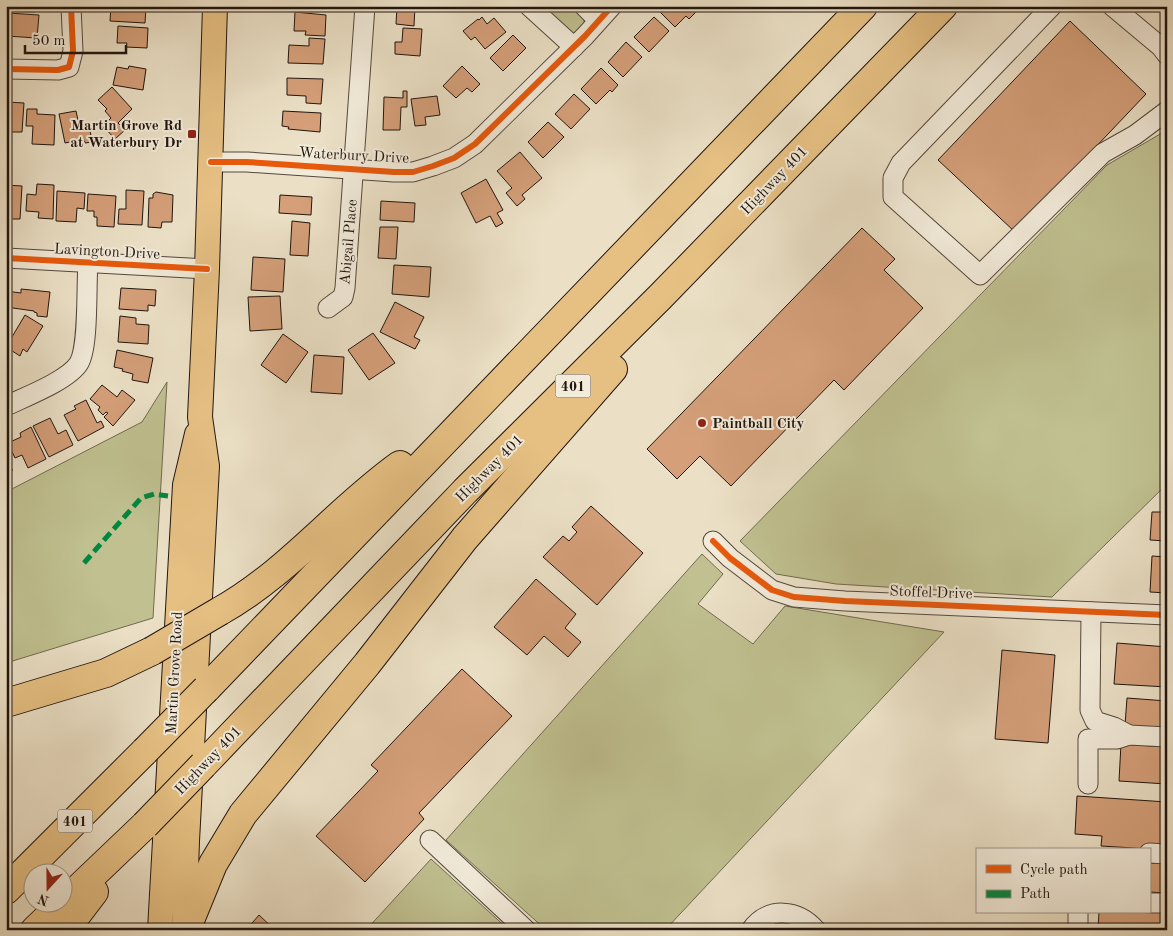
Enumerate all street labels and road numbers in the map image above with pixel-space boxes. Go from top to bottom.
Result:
street label: Highway 401 [739,144,811,218]
street label: Waterbury Drive [298,146,410,167]
street label: Abigail Place [338,198,361,286]
street label: Lavington Drive [54,242,160,263]
road number: 401 [556,374,590,398]
street label: Highway 401 [453,432,527,506]
street label: Stoffel Drive [889,585,973,602]
street label: Martin Grove Road [165,611,186,735]
street label: Highway 401 [173,724,245,798]
road number: 401 [58,809,92,832]

